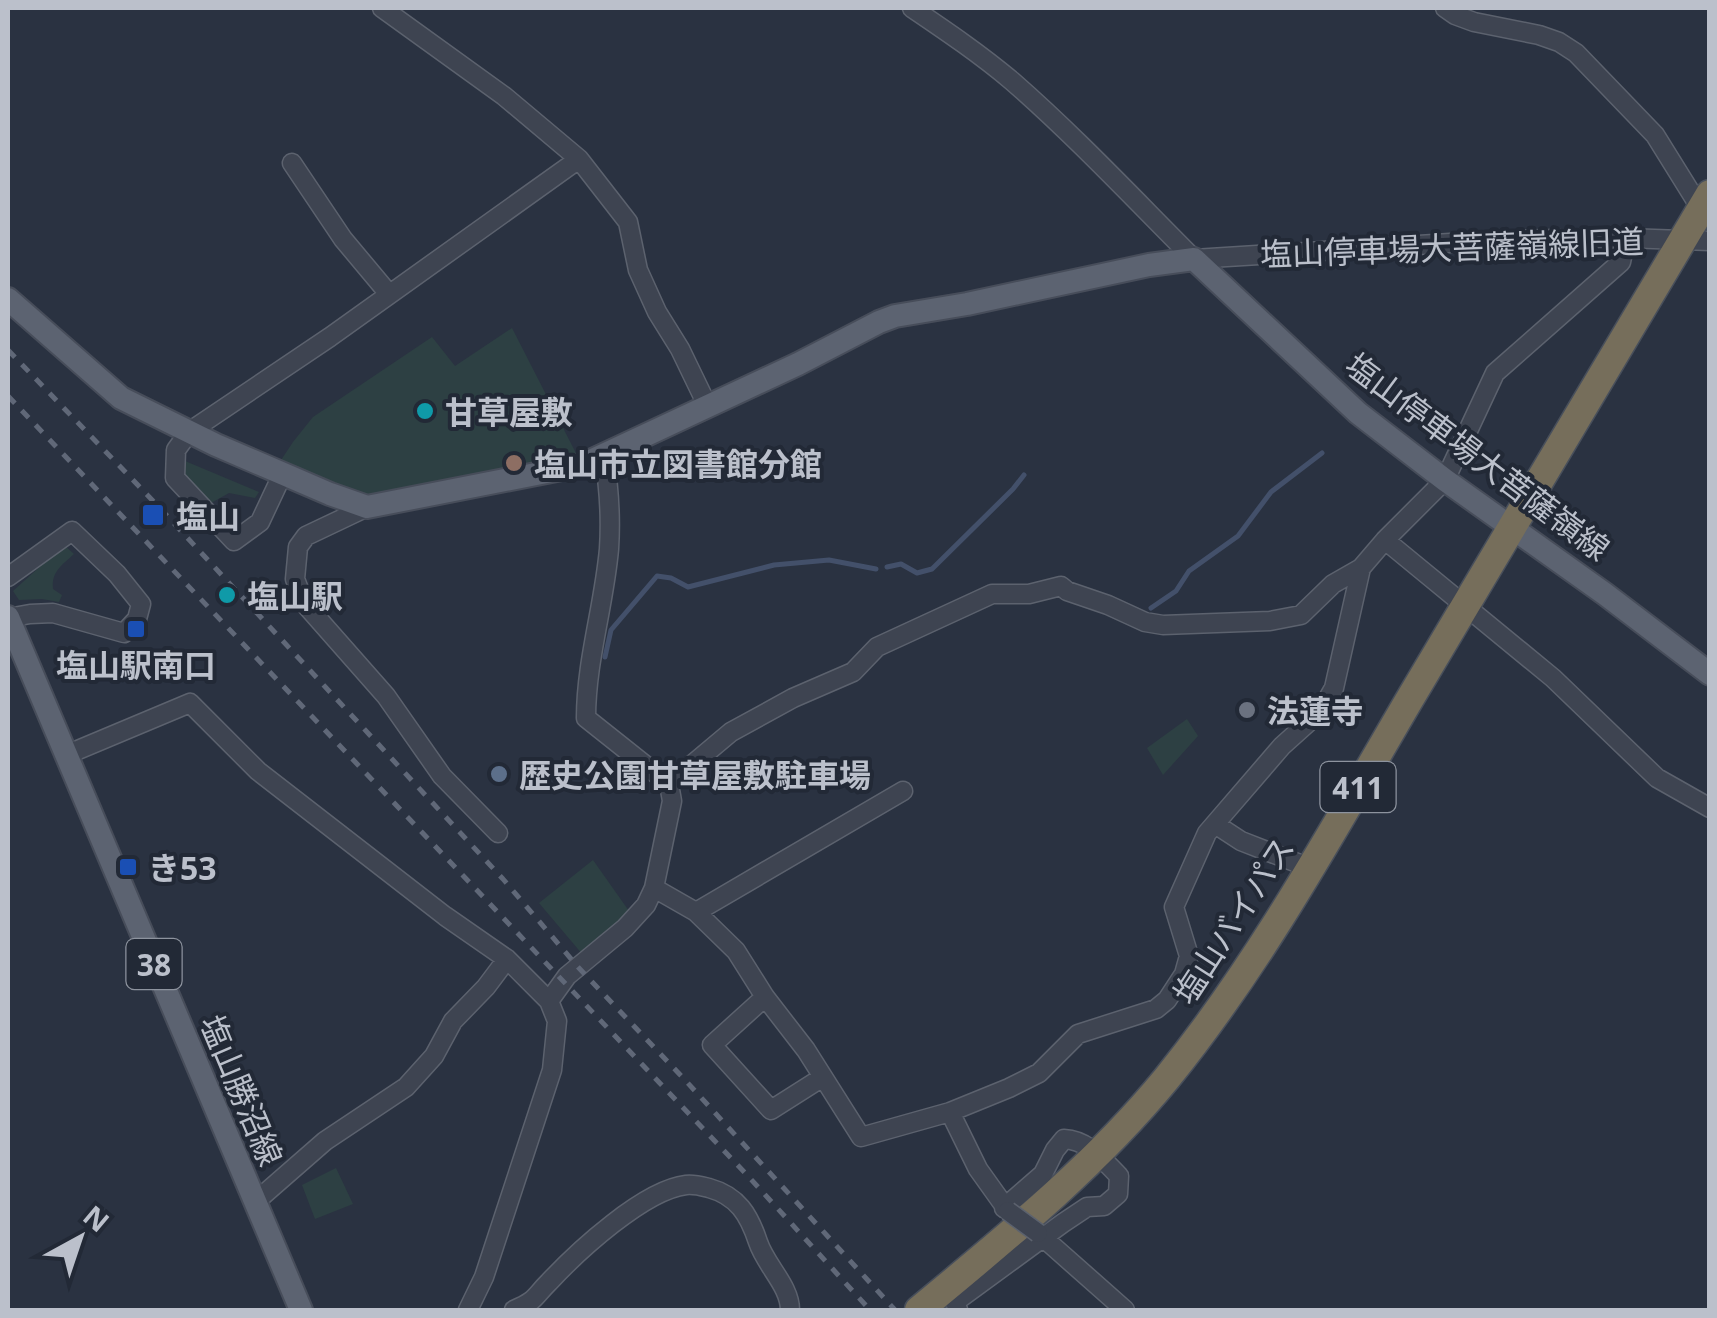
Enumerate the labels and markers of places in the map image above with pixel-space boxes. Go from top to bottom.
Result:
place label: 甘草屋敷 [445,390,573,433]
marker: 甘草屋敷 [414,400,436,422]
place label: 塩山市立図書館分館 [534,442,822,485]
marker: 塩山市立図書館分館 [503,452,525,474]
place label: 塩山 [176,494,240,537]
marker: 塩山 [140,502,166,528]
place label: 塩山駅 [247,574,343,617]
marker: 塩山駅 [216,584,238,606]
marker: 塩山駅南口 [125,618,147,640]
place label: 塩山駅南口 [56,643,216,686]
place label: 法蓮寺 [1267,689,1363,732]
marker: 法蓮寺 [1236,699,1258,721]
place label: 歴史公園甘草屋敷駐車場 [519,753,871,796]
marker: 歴史公園甘草屋敷駐車場 [488,763,510,785]
place label: き53 [148,846,217,889]
marker: き53 [117,856,139,878]

